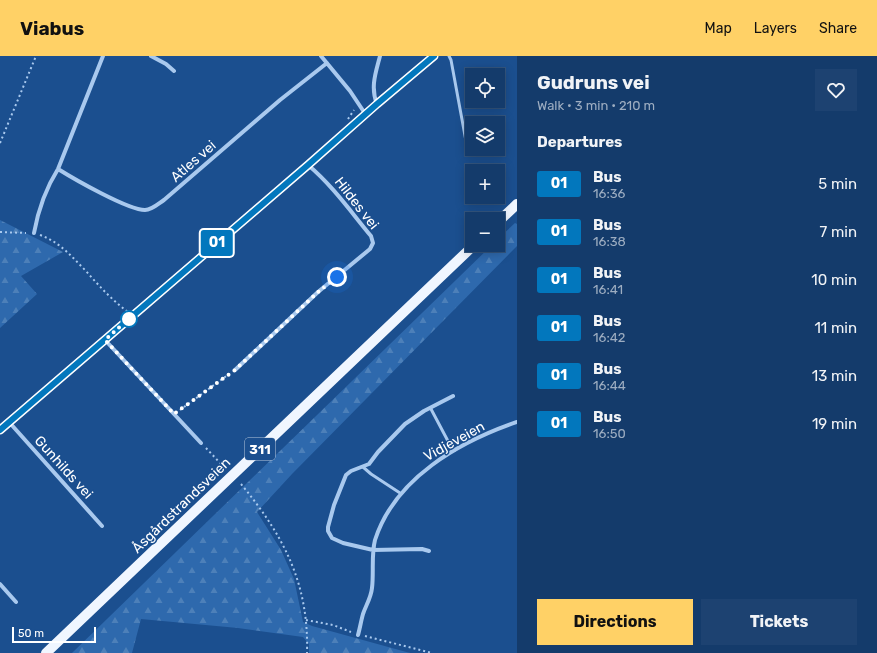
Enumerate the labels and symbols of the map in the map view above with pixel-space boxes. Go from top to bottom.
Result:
street label: Atles vei [167,137,220,186]
street label: Hildes vei [331,174,382,233]
line badge: 01 [199,230,235,256]
your location [327,267,347,287]
unlabelled marker [120,310,138,328]
street label: Vidjeveien [421,418,488,465]
street label: Gunhilds vei [31,432,96,502]
road number: 311 [245,438,275,460]
street label: Åsgårdstrandsveien [128,453,234,557]
scale bar [12,625,96,644]

